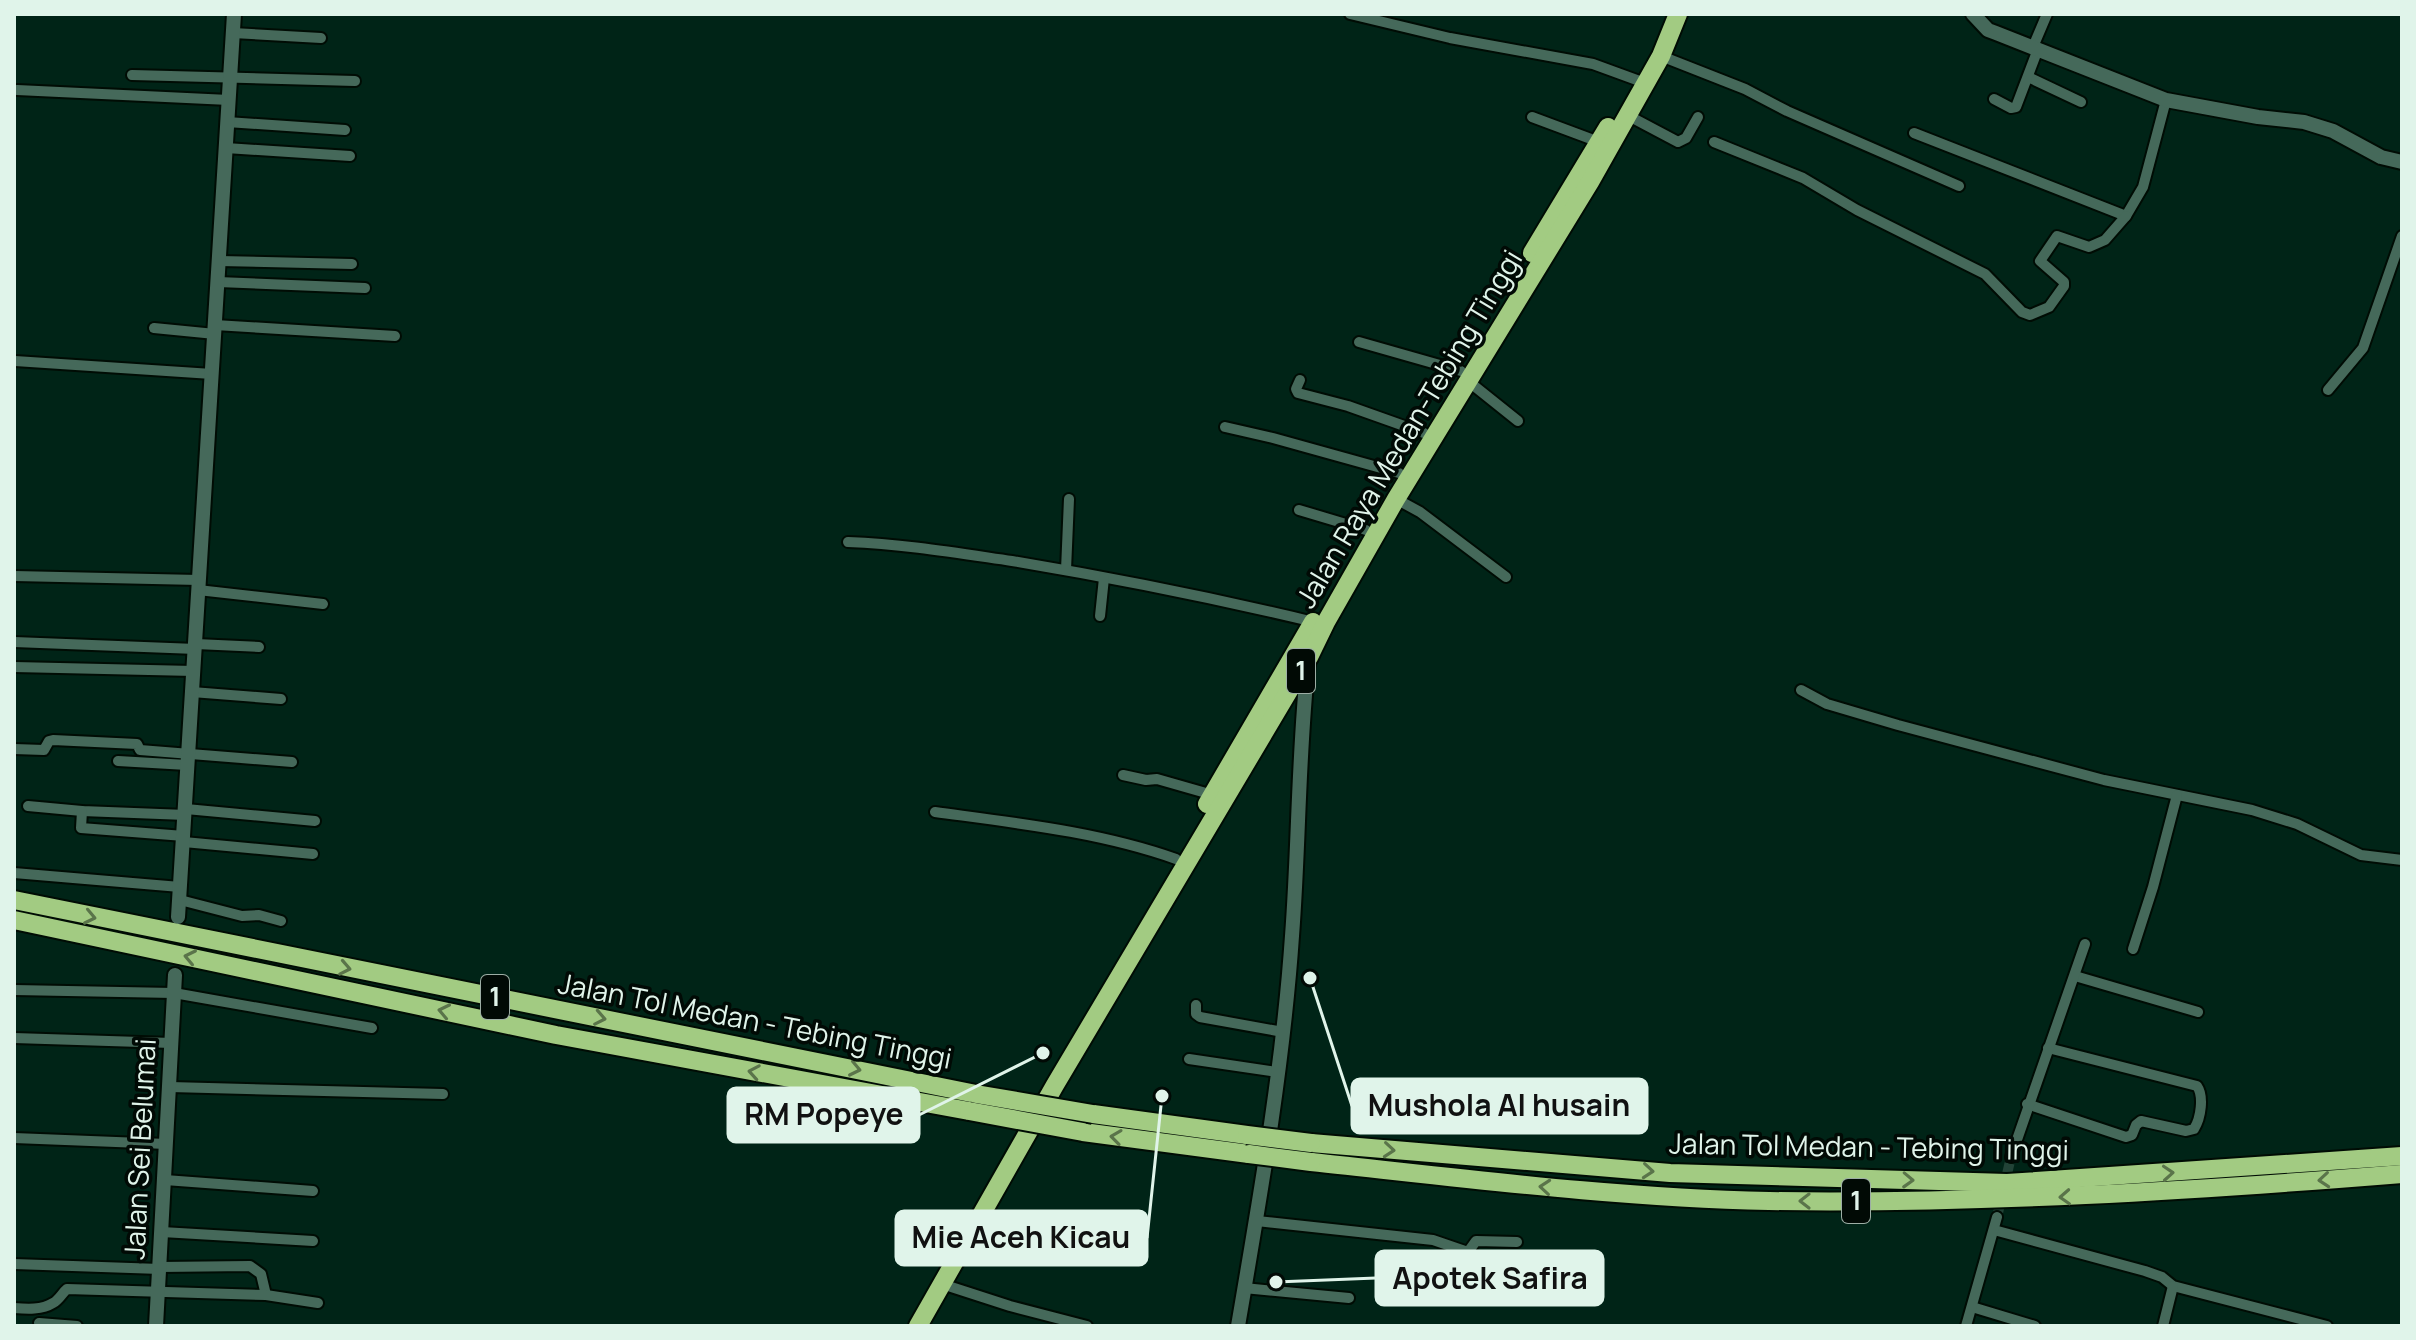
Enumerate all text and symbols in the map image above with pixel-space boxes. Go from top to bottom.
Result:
street label: Jalan Raya Medan-Tebing Tinggi [1286,243,1530,614]
road number: 1 [1287,649,1315,693]
one-way arrow [84,907,97,924]
one-way arrow [183,949,197,966]
one-way arrow [338,959,351,976]
street label: Jalan Tol Medan - Tebing Tinggi [555,963,955,1077]
road number: 1 [481,975,509,1019]
one-way arrow [437,1004,451,1021]
one-way arrow [594,1008,607,1025]
street label: Jalan Sei Belumai [114,1038,164,1260]
one-way arrow [848,1060,861,1077]
one-way arrow [747,1064,761,1081]
callout: Mushola Al husain [1352,1079,1647,1133]
text: Mushola Al husain [1368,1084,1630,1125]
callout: RM Popeye [728,1088,919,1142]
text: RM Popeye [744,1093,904,1134]
street label: Jalan Tol Medan - Tebing Tinggi [1669,1124,2069,1168]
one-way arrow [1109,1129,1123,1146]
one-way arrow [1383,1141,1396,1158]
one-way arrow [1642,1162,1655,1179]
one-way arrow [2161,1165,2174,1182]
one-way arrow [2317,1171,2330,1188]
one-way arrow [1902,1172,1915,1189]
one-way arrow [1538,1179,1551,1196]
road number: 1 [1842,1179,1870,1223]
one-way arrow [2058,1188,2071,1205]
one-way arrow [1798,1192,1811,1210]
callout: Mie Aceh Kicau [896,1211,1147,1265]
text: Mie Aceh Kicau [912,1216,1130,1257]
callout: Apotek Safira [1376,1251,1603,1305]
text: Apotek Safira [1392,1257,1588,1298]

